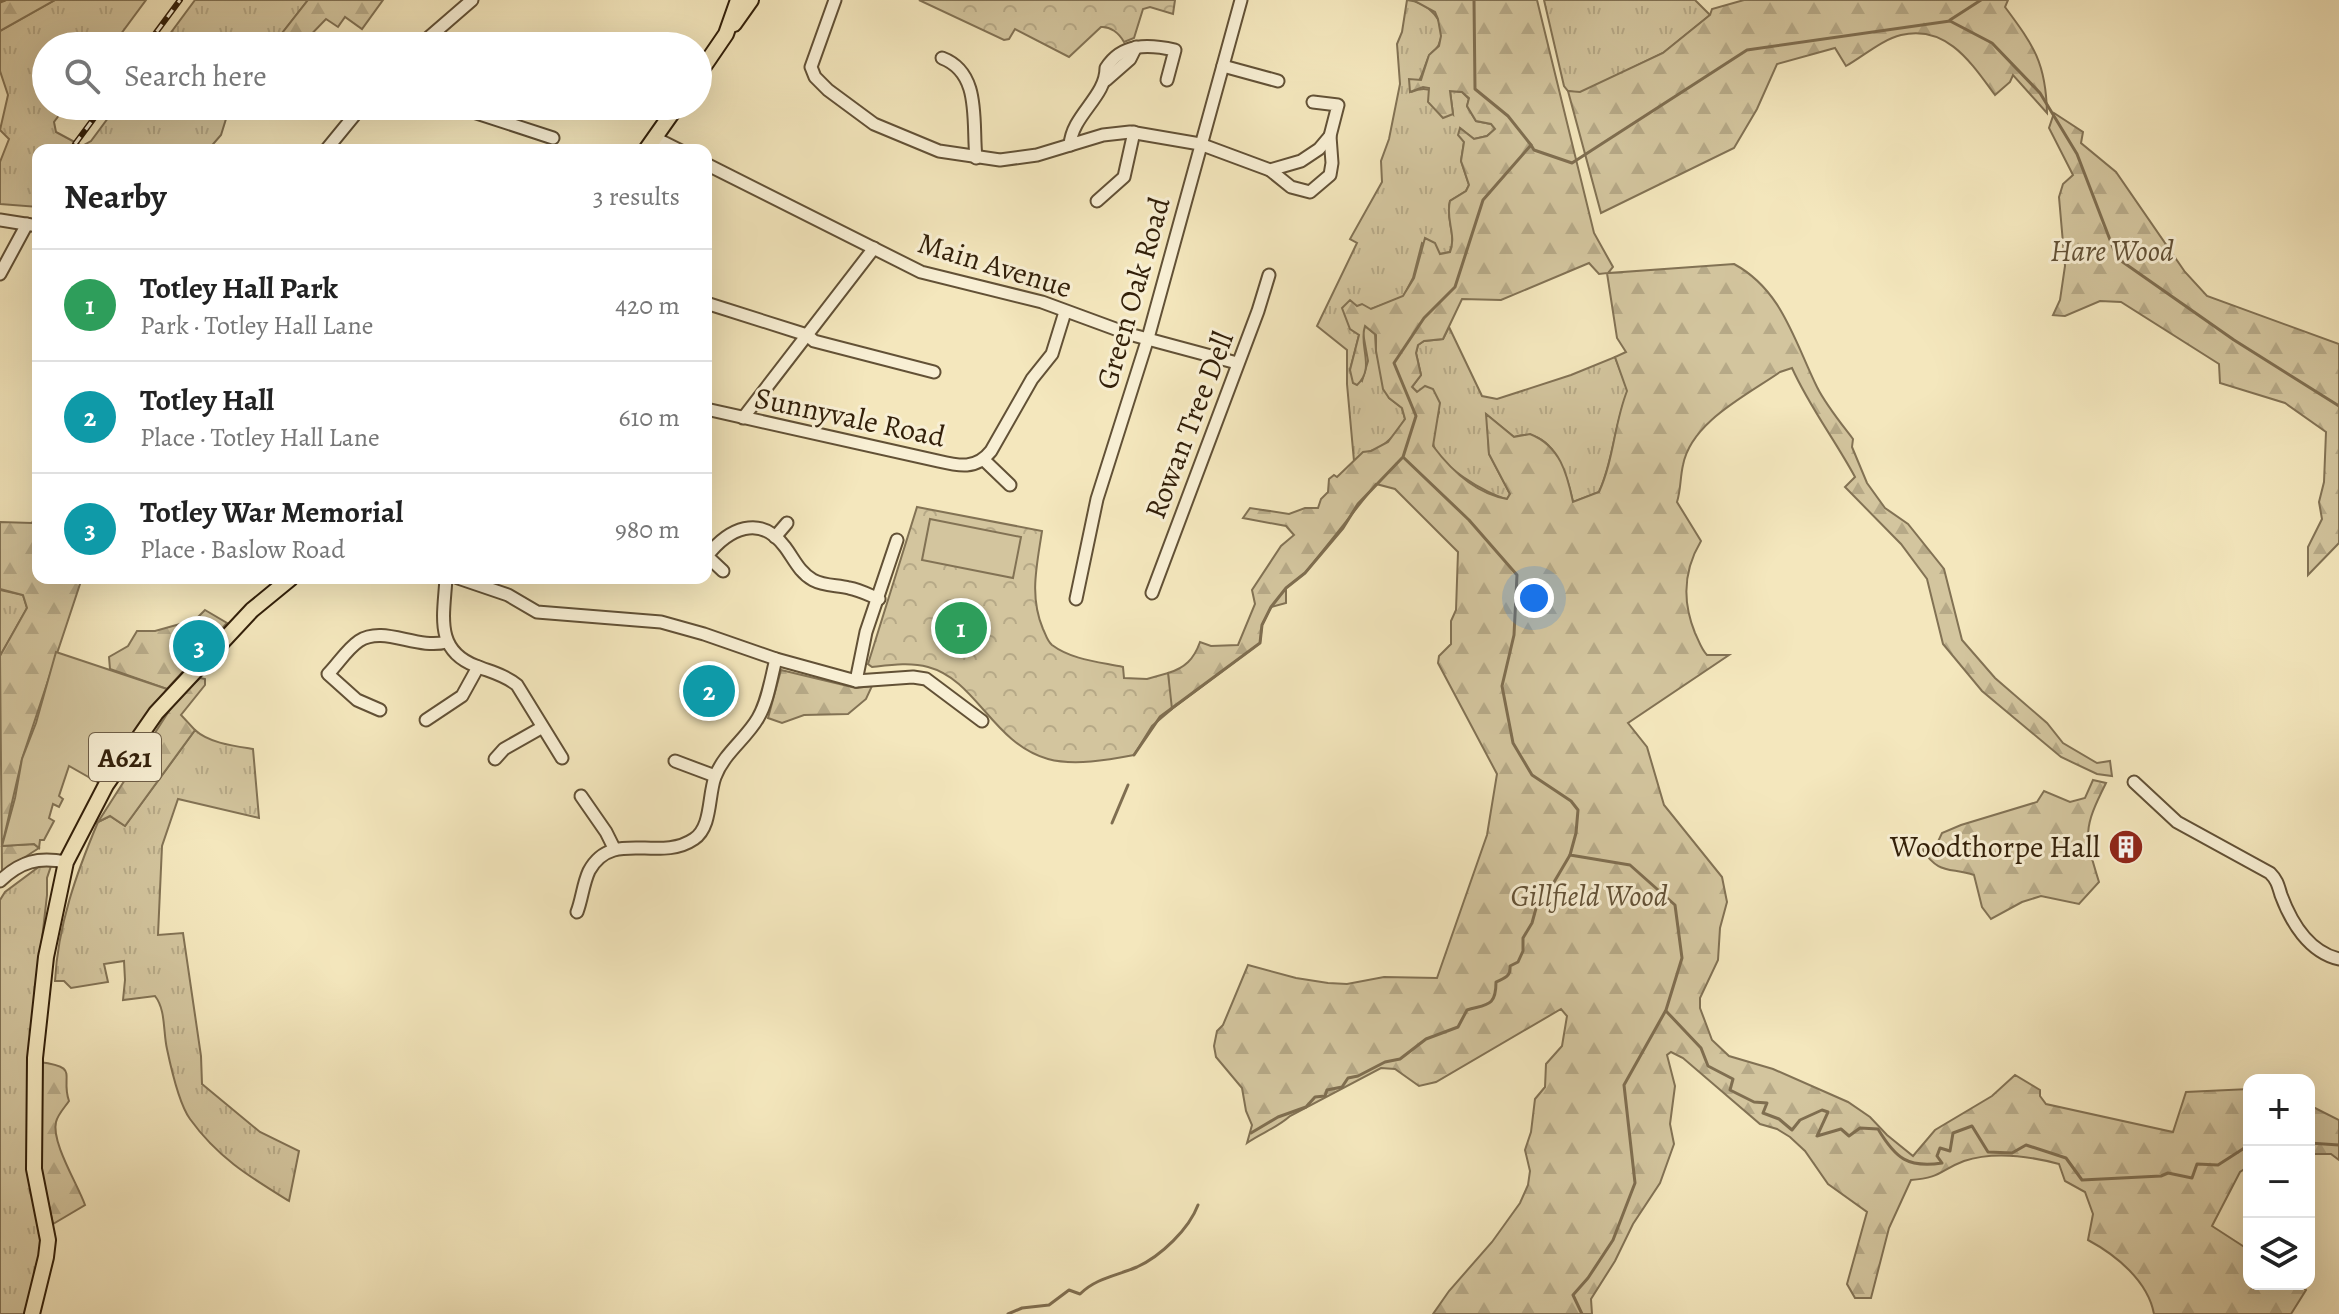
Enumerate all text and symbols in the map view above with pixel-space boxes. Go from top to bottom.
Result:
search box [32,32,712,120]
icon: search [60,54,104,98]
text: Search here [124,56,267,96]
text: Nearby [64,173,167,220]
text: 3 results [593,179,680,214]
street label: Green Oak Road [1086,192,1180,394]
street label: Main Avenue [913,223,1077,307]
park label: Hare Wood [2050,231,2174,271]
text: Totley Hall Park [140,268,338,308]
text: 1 [85,288,95,323]
text: 420 m [615,288,680,323]
text: Park · Totley Hall Lane [140,308,373,343]
street label: Rowan Tree Dell [1135,326,1243,524]
street label: Sunnyvale Road [751,377,950,457]
text: Totley Hall [140,380,274,420]
text: 2 [84,400,96,435]
text: 610 m [618,400,680,435]
text: Place · Totley Hall Lane [140,420,380,455]
text: Totley War Memorial [140,492,403,532]
text: 3 [84,512,96,547]
text: 980 m [615,512,680,547]
text: Place · Baslow Road [140,532,345,567]
your location [1514,578,1554,618]
pin: 1 [935,598,987,658]
pin: 3 [173,616,225,676]
pin: 2 [683,661,735,721]
road number: A621 [89,733,161,781]
place label: Woodthorpe Hall [1889,827,2100,867]
building icon: Woodthorpe Hall [2107,828,2145,866]
park label: Gillfield Wood [1510,876,1668,916]
map controls [2243,1074,2315,1290]
button: + [2243,1074,2315,1146]
button: − [2243,1146,2315,1218]
button: layers [2243,1218,2315,1290]

